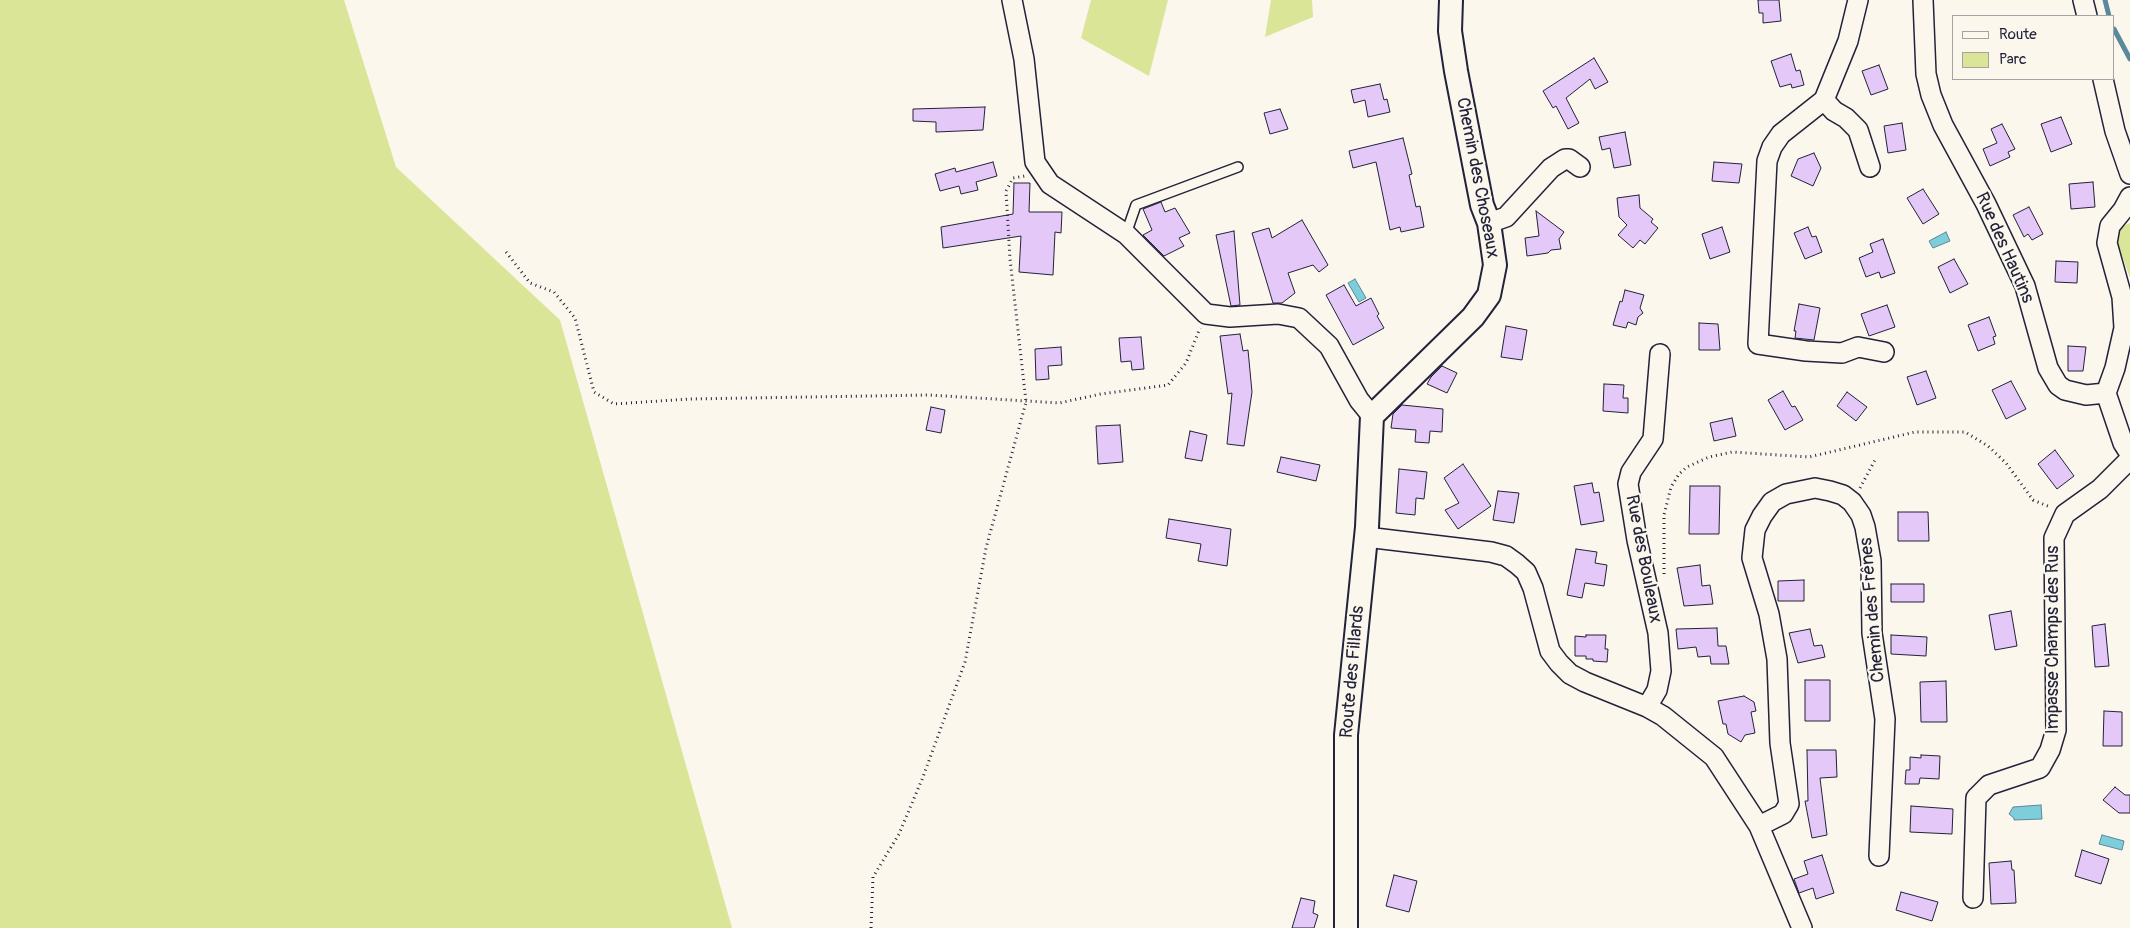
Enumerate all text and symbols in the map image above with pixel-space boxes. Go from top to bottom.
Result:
legend [1952,15,2115,80]
text: Route [1999,25,2037,44]
text: Parc [1999,50,2027,69]
street label: Chemin des Choseaux [1451,96,1503,260]
street label: Rue des Hautins [1970,189,2038,307]
street label: Rue des Bouleaux [1620,493,1666,625]
street label: Chemin des Frênes [1856,537,1890,683]
street label: Impasse Champs des Rus [2042,546,2064,734]
street label: Route des Fillards [1336,605,1370,739]

